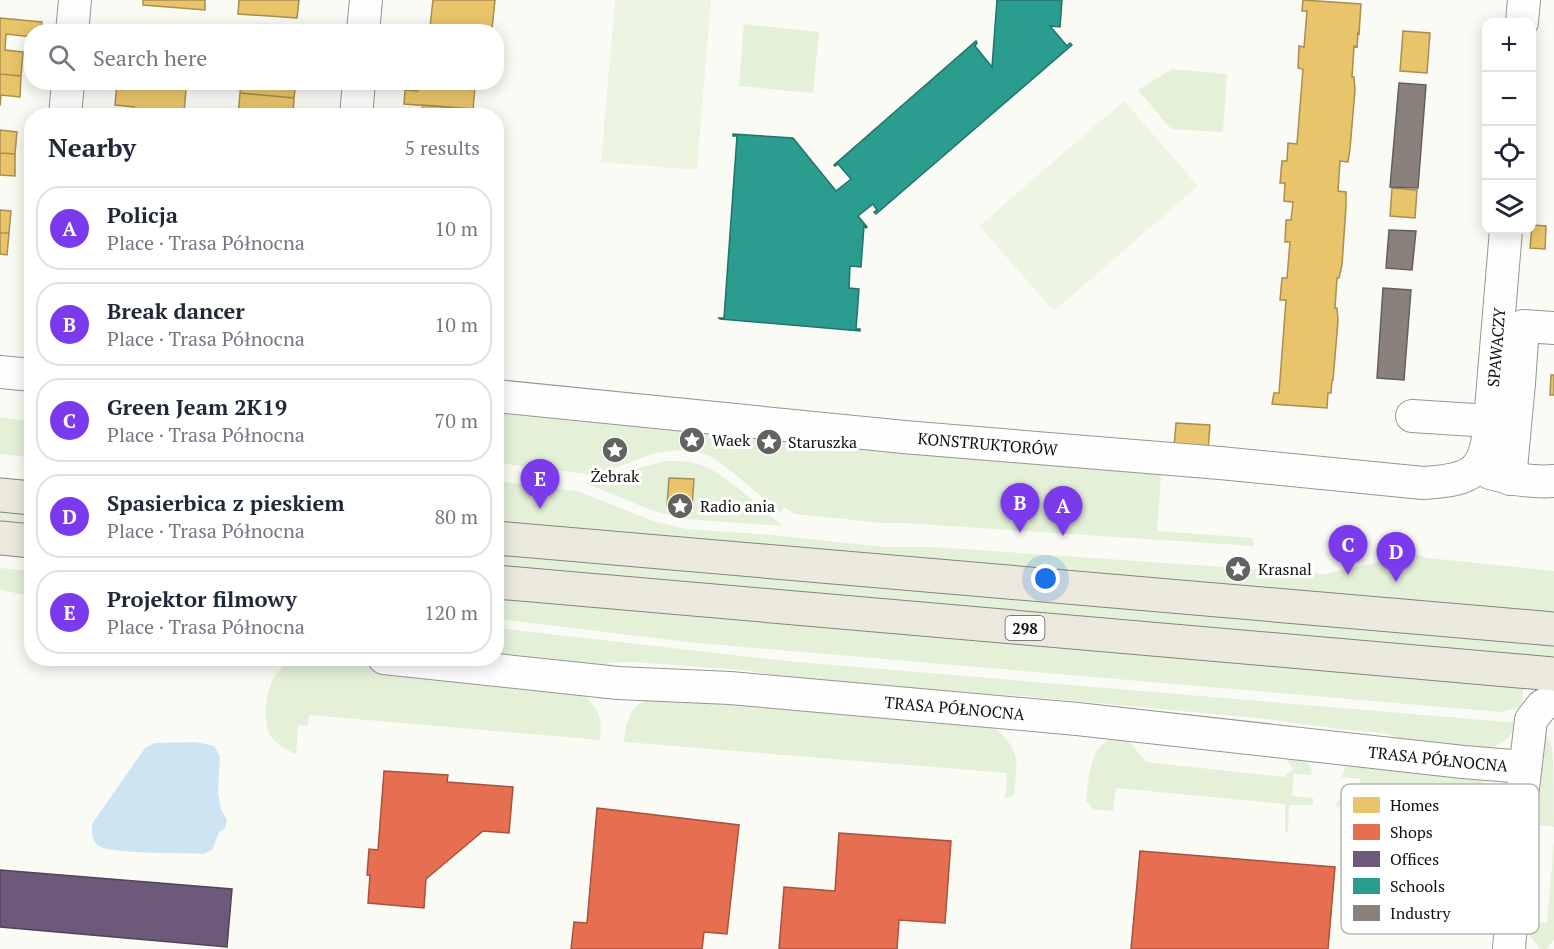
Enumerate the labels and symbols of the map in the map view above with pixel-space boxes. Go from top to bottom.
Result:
street label: SPAWACZY [1482,306,1511,388]
place icon: Waek [677,425,707,455]
place icon: Staruszka [754,427,784,457]
street label: KONSTRUKTORÓW [917,427,1059,461]
place label: Waek [712,429,751,451]
place label: Staruszka [788,431,857,453]
place icon: Żebrak [600,435,630,465]
pin: E [520,460,560,509]
place label: Żebrak [591,465,640,487]
pin: B [1000,484,1040,533]
pin: A [1044,486,1082,536]
place icon: Radio ania [665,491,695,521]
place label: Radio ania [700,495,775,517]
pin: C [1328,526,1368,575]
pin: D [1376,532,1416,582]
place icon: Krasnal [1223,554,1253,584]
place label: Krasnal [1258,558,1312,580]
your location [1031,564,1060,593]
road number: 298 [1006,616,1044,640]
street label: TRASA PÓŁNOCNA [884,691,1026,725]
street label: TRASA PÓŁNOCNA [1367,740,1509,777]
legend [1341,784,1539,934]
text: Homes [1390,794,1439,816]
text: Shops [1390,821,1433,843]
text: Offices [1390,848,1439,870]
text: Schools [1390,875,1445,897]
text: Industry [1390,902,1451,924]

